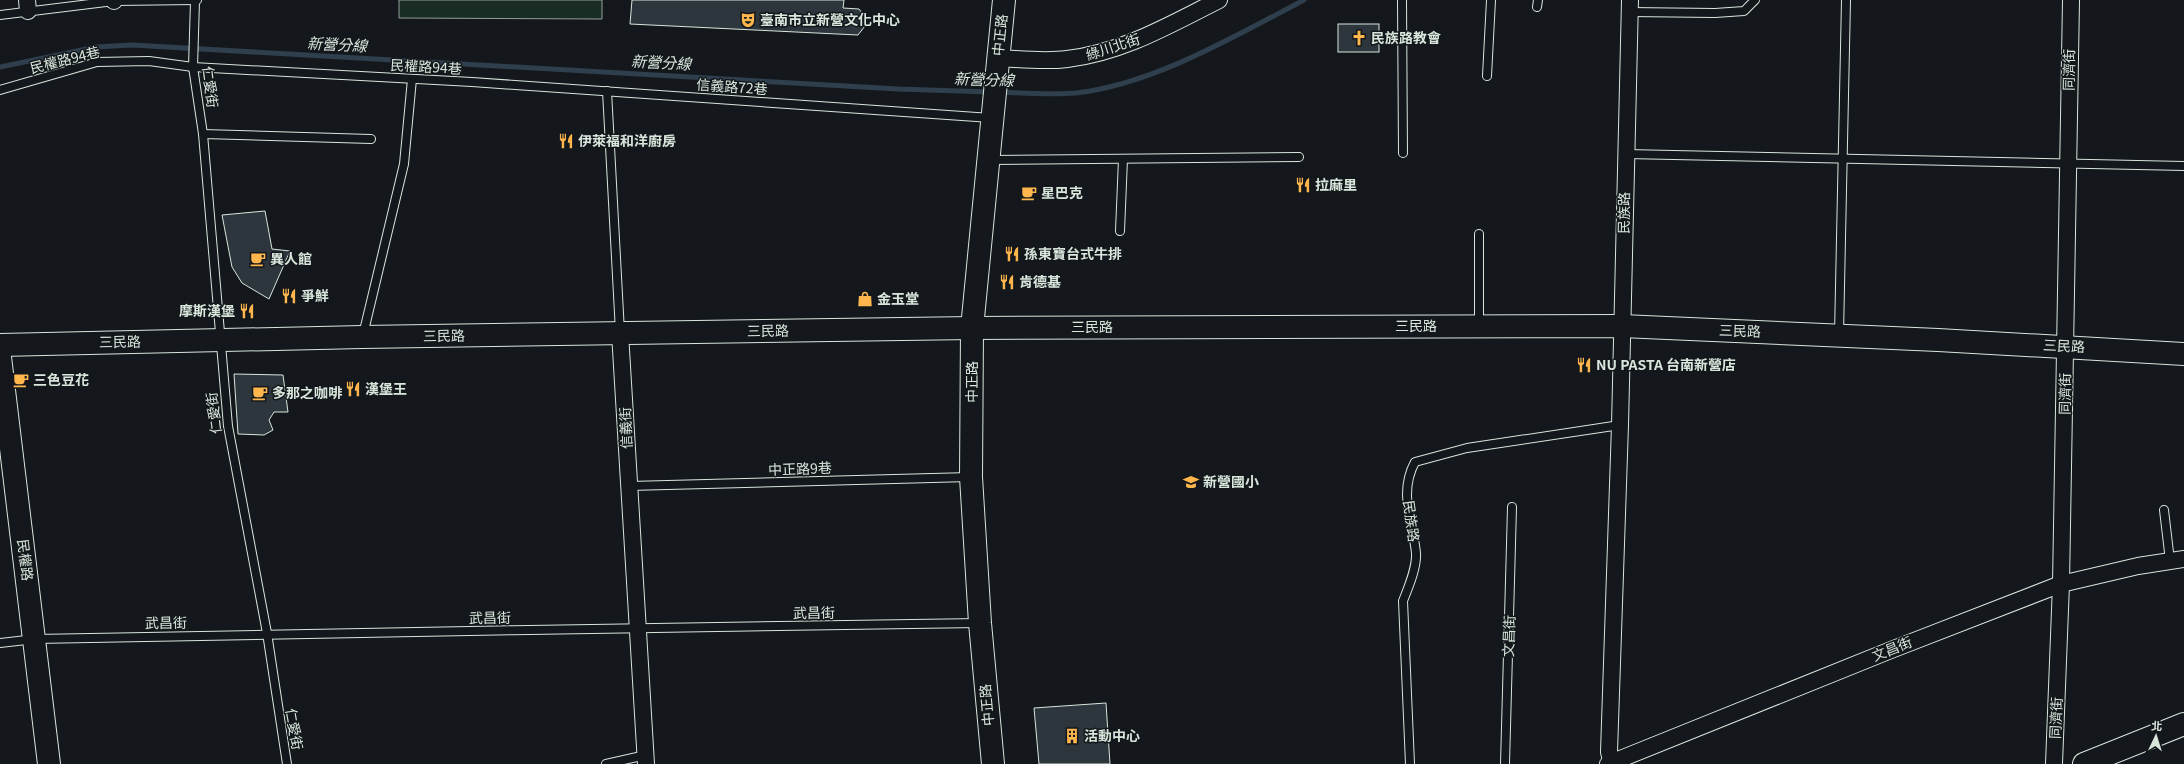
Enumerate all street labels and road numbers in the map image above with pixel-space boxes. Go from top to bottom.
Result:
street label: 中正路 [987,13,1011,57]
street label: 綠川北街 [1083,28,1142,64]
street label: 民權路94巷 [28,41,102,77]
street label: 同濟街 [2058,49,2078,91]
street label: 民權路94巷 [390,54,462,78]
street label: 仁愛街 [199,65,223,109]
street label: 信義路72巷 [696,74,768,98]
street label: 民族路 [1613,192,1633,234]
street label: 三民路 [1395,315,1437,335]
street label: 三民路 [1071,316,1113,336]
street label: 三民路 [1719,319,1761,341]
street label: 三民路 [747,320,789,340]
street label: 三民路 [423,325,465,345]
street label: 三民路 [99,331,141,351]
street label: 三民路 [2043,334,2086,356]
street label: 中正路 [961,361,981,403]
street label: 同濟街 [2054,373,2074,415]
street label: 仁愛街 [201,391,225,435]
street label: 信義街 [614,407,636,450]
street label: 中正路9巷 [768,457,832,479]
street label: 民族路 [1399,499,1425,543]
street label: 民權路 [14,538,38,582]
street label: 武昌街 [793,602,835,622]
street label: 武昌街 [469,607,511,627]
street label: 武昌街 [145,612,187,632]
street label: 文昌街 [1497,615,1519,657]
street label: 文昌街 [1868,631,1915,665]
street label: 中正路 [974,683,998,727]
street label: 同濟街 [2044,696,2066,739]
street label: 仁愛街 [281,706,308,751]

